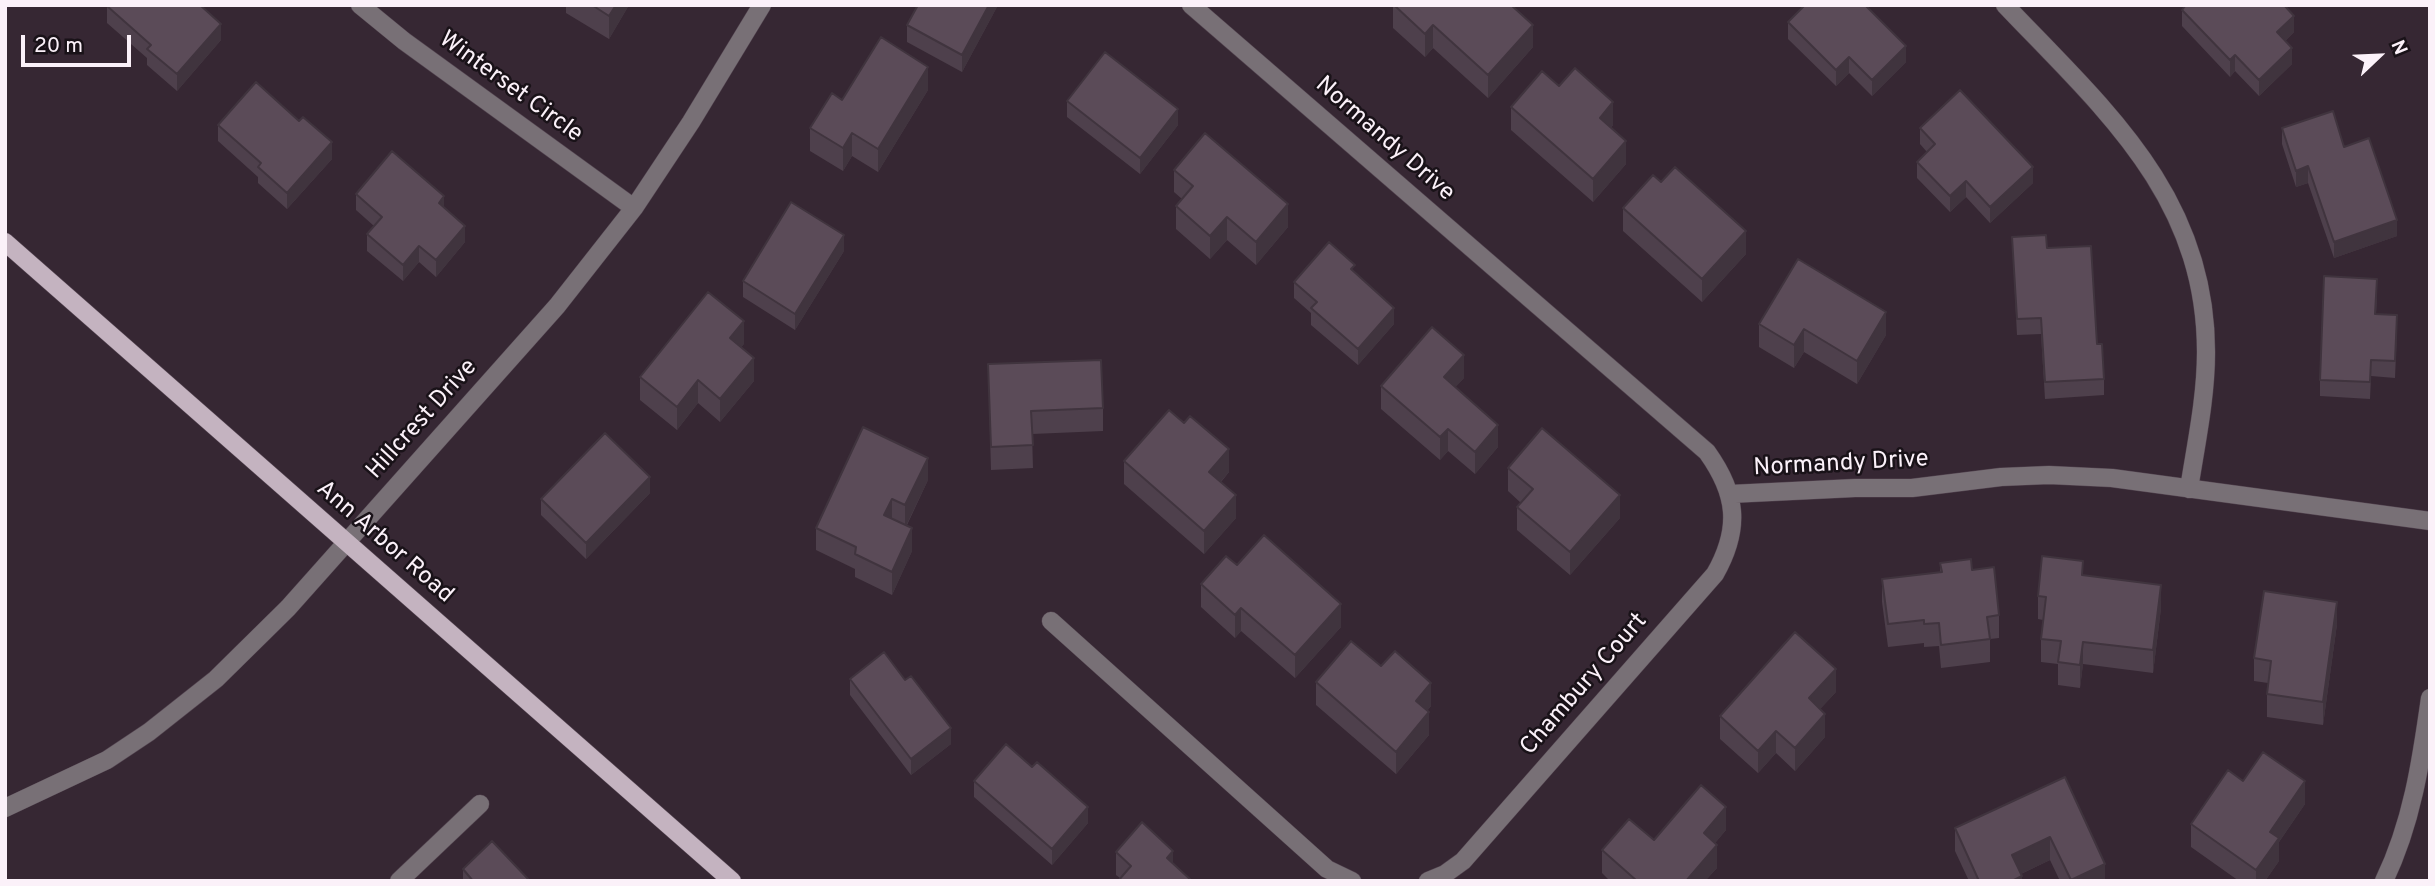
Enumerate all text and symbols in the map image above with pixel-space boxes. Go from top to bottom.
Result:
scale bar [24,21,135,65]
north arrow [2344,21,2414,91]
street label: Winterset Circle [433,26,587,150]
text: 20 m [34,33,83,60]
text: N [2385,37,2412,59]
street label: Normandy Drive [1308,72,1460,208]
street label: Hillcrest Drive [362,354,484,486]
street label: Normandy Drive [1753,446,1929,484]
street label: Ann Arbor Road [309,476,459,610]
street label: Chambury Court [1515,608,1655,762]

